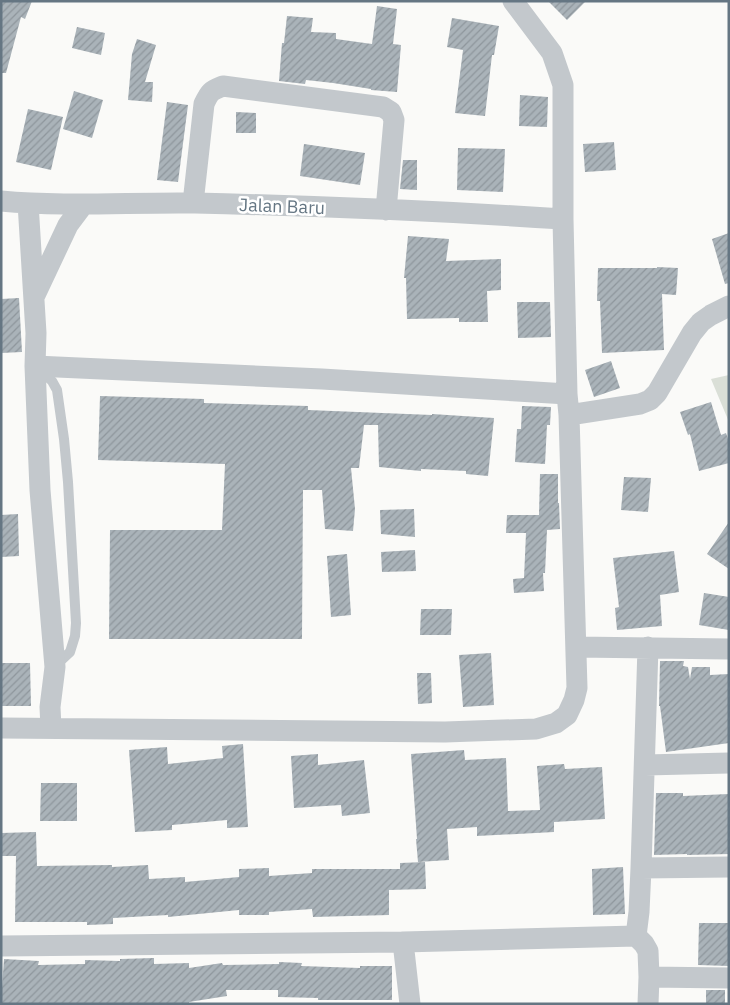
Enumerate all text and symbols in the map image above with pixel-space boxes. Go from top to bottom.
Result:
street label: Jalan Baru [239,193,325,219]

